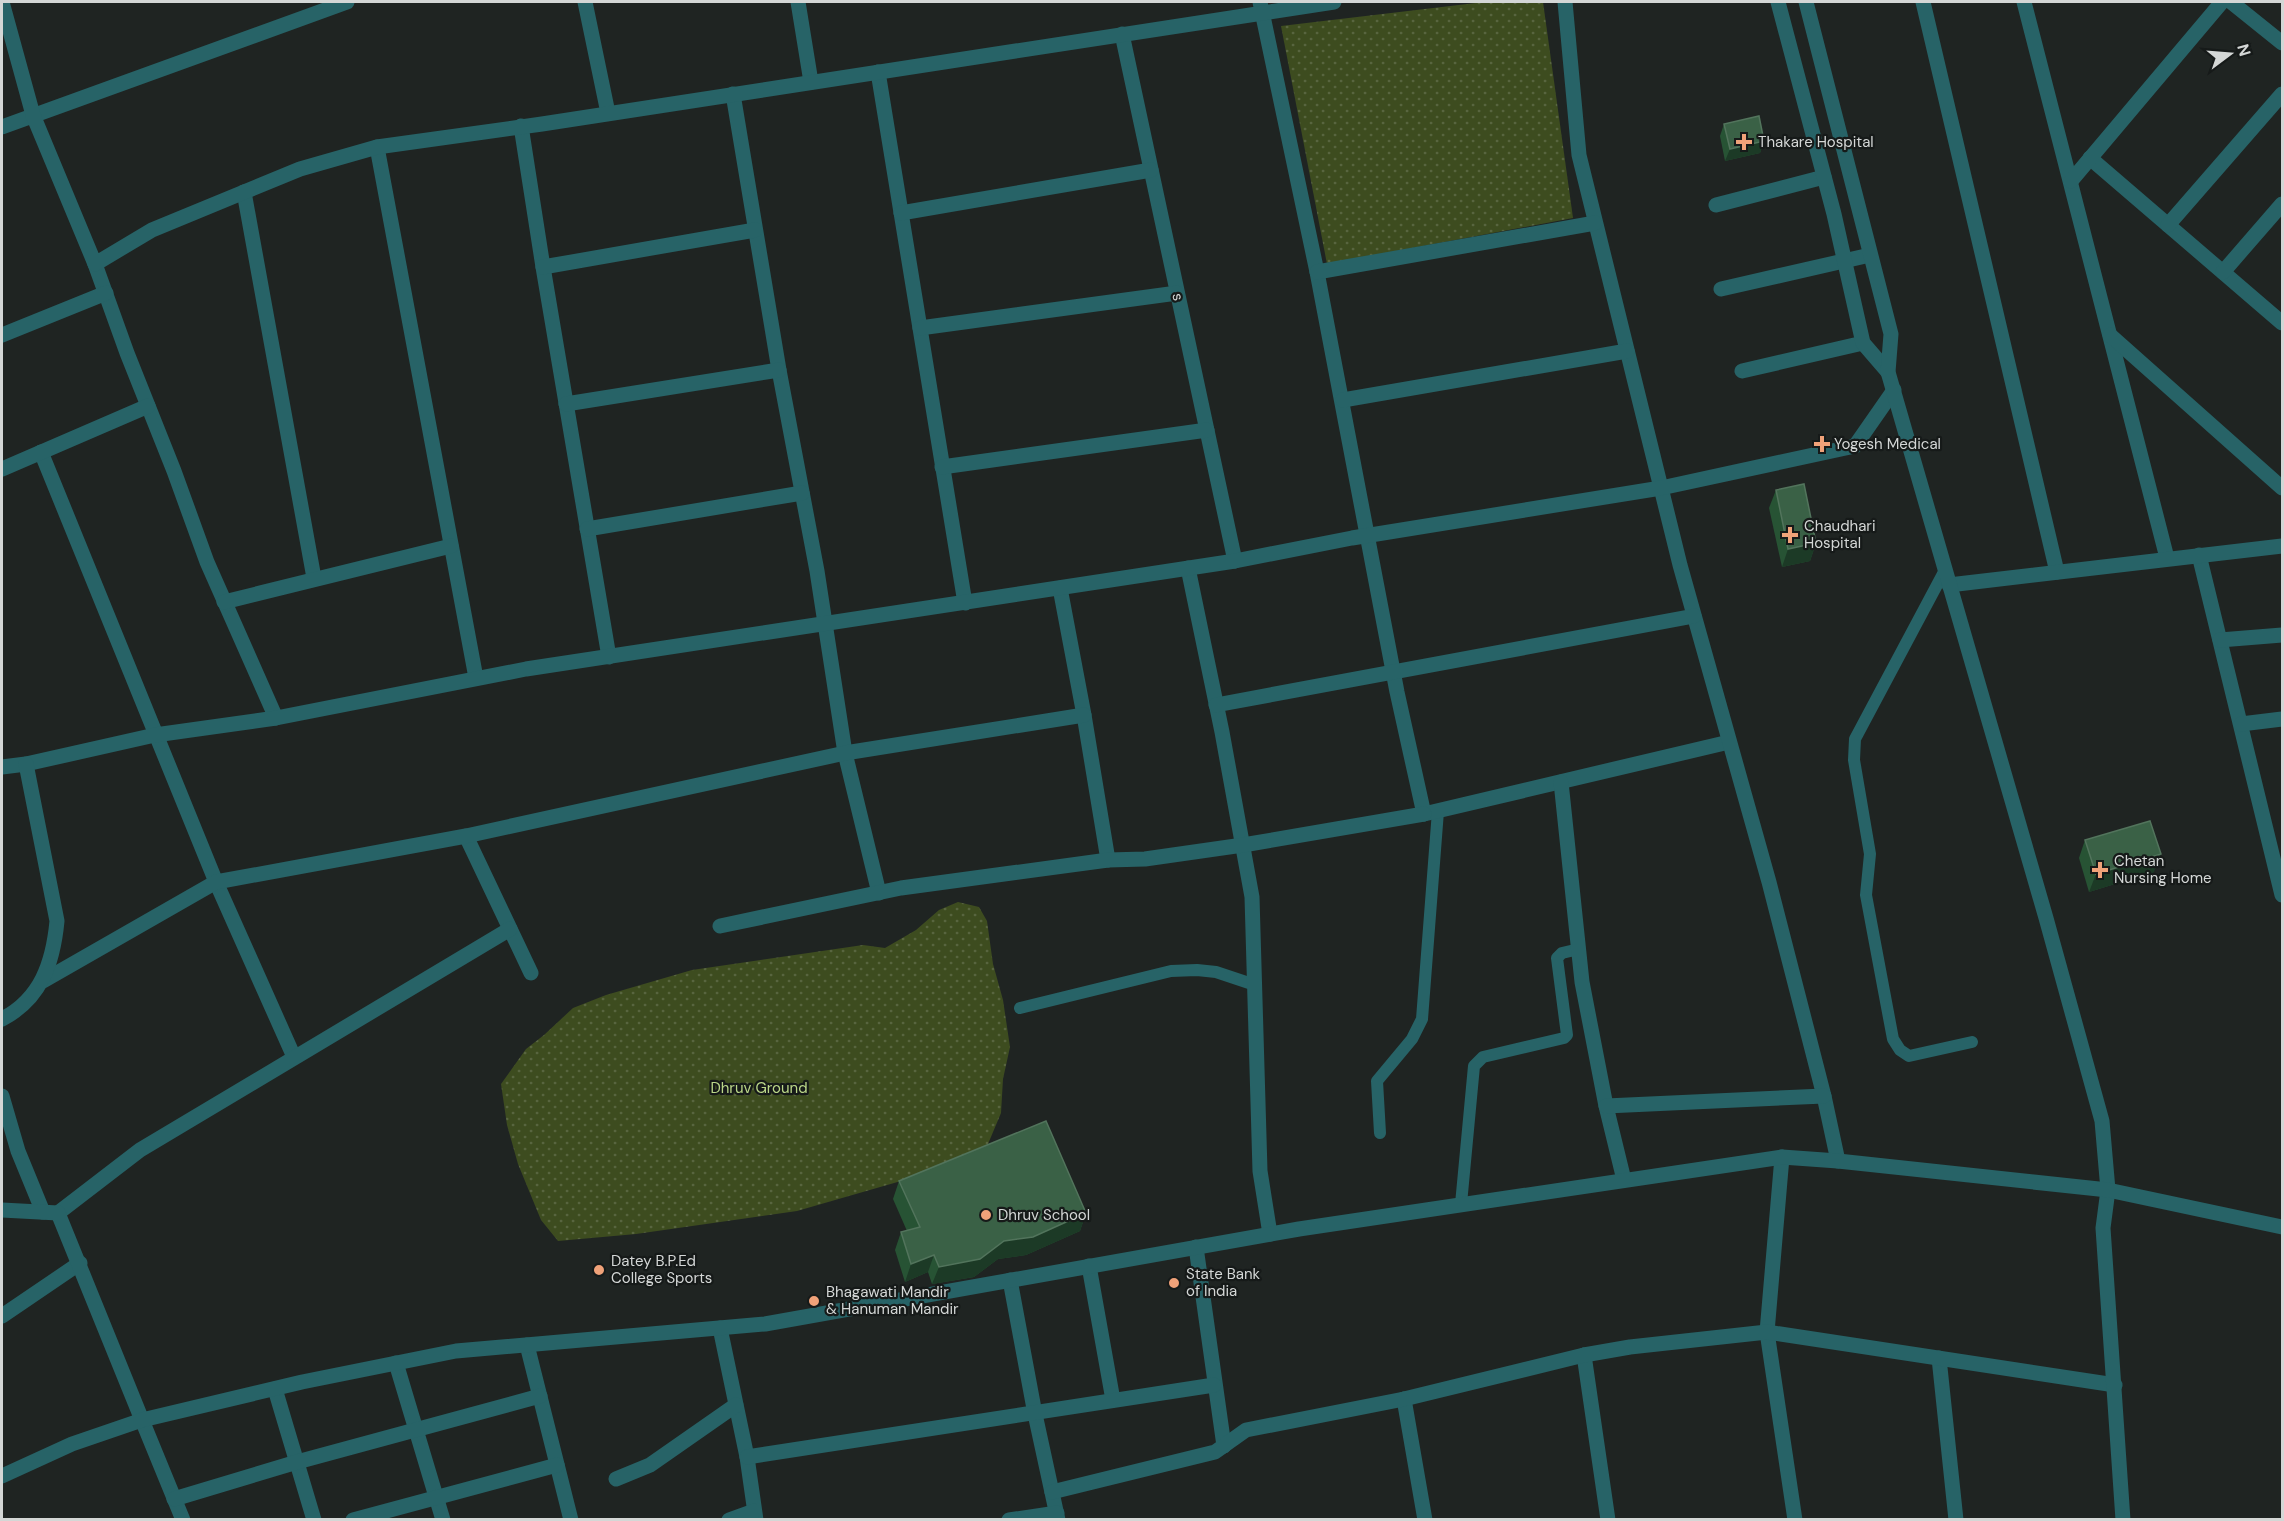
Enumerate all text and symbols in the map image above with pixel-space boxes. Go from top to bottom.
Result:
north arrow [2200,24,2260,84]
text: N [2232,41,2256,59]
place label: Thakare Hospital [1758,132,1874,152]
marker: Thakare Hospital [1735,133,1753,151]
street label: s [1167,291,1189,303]
place label: Yogesh Medical [1834,434,1941,454]
marker: Yogesh Medical [1815,437,1829,451]
place label: Chaudhari Hospital [1804,516,1875,553]
marker: Chaudhari Hospital [1781,526,1799,544]
place label: Chetan Nursing Home [2114,851,2212,888]
marker: Chetan Nursing Home [2091,861,2109,879]
park label: Dhruv Ground [710,1078,808,1098]
place label: Dhruv School [998,1205,1090,1225]
marker: Dhruv School [979,1208,993,1222]
place label: Datey B.P.Ed College Sports [611,1251,712,1288]
marker: Datey B.P.Ed College Sports [592,1263,606,1277]
place label: State Bank of India [1186,1264,1261,1301]
marker: State Bank of India [1167,1276,1181,1290]
place label: Bhagawati Mandir & Hanuman Mandir [826,1282,959,1319]
marker: Bhagawati Mandir & Hanuman Mandir [807,1294,821,1308]

